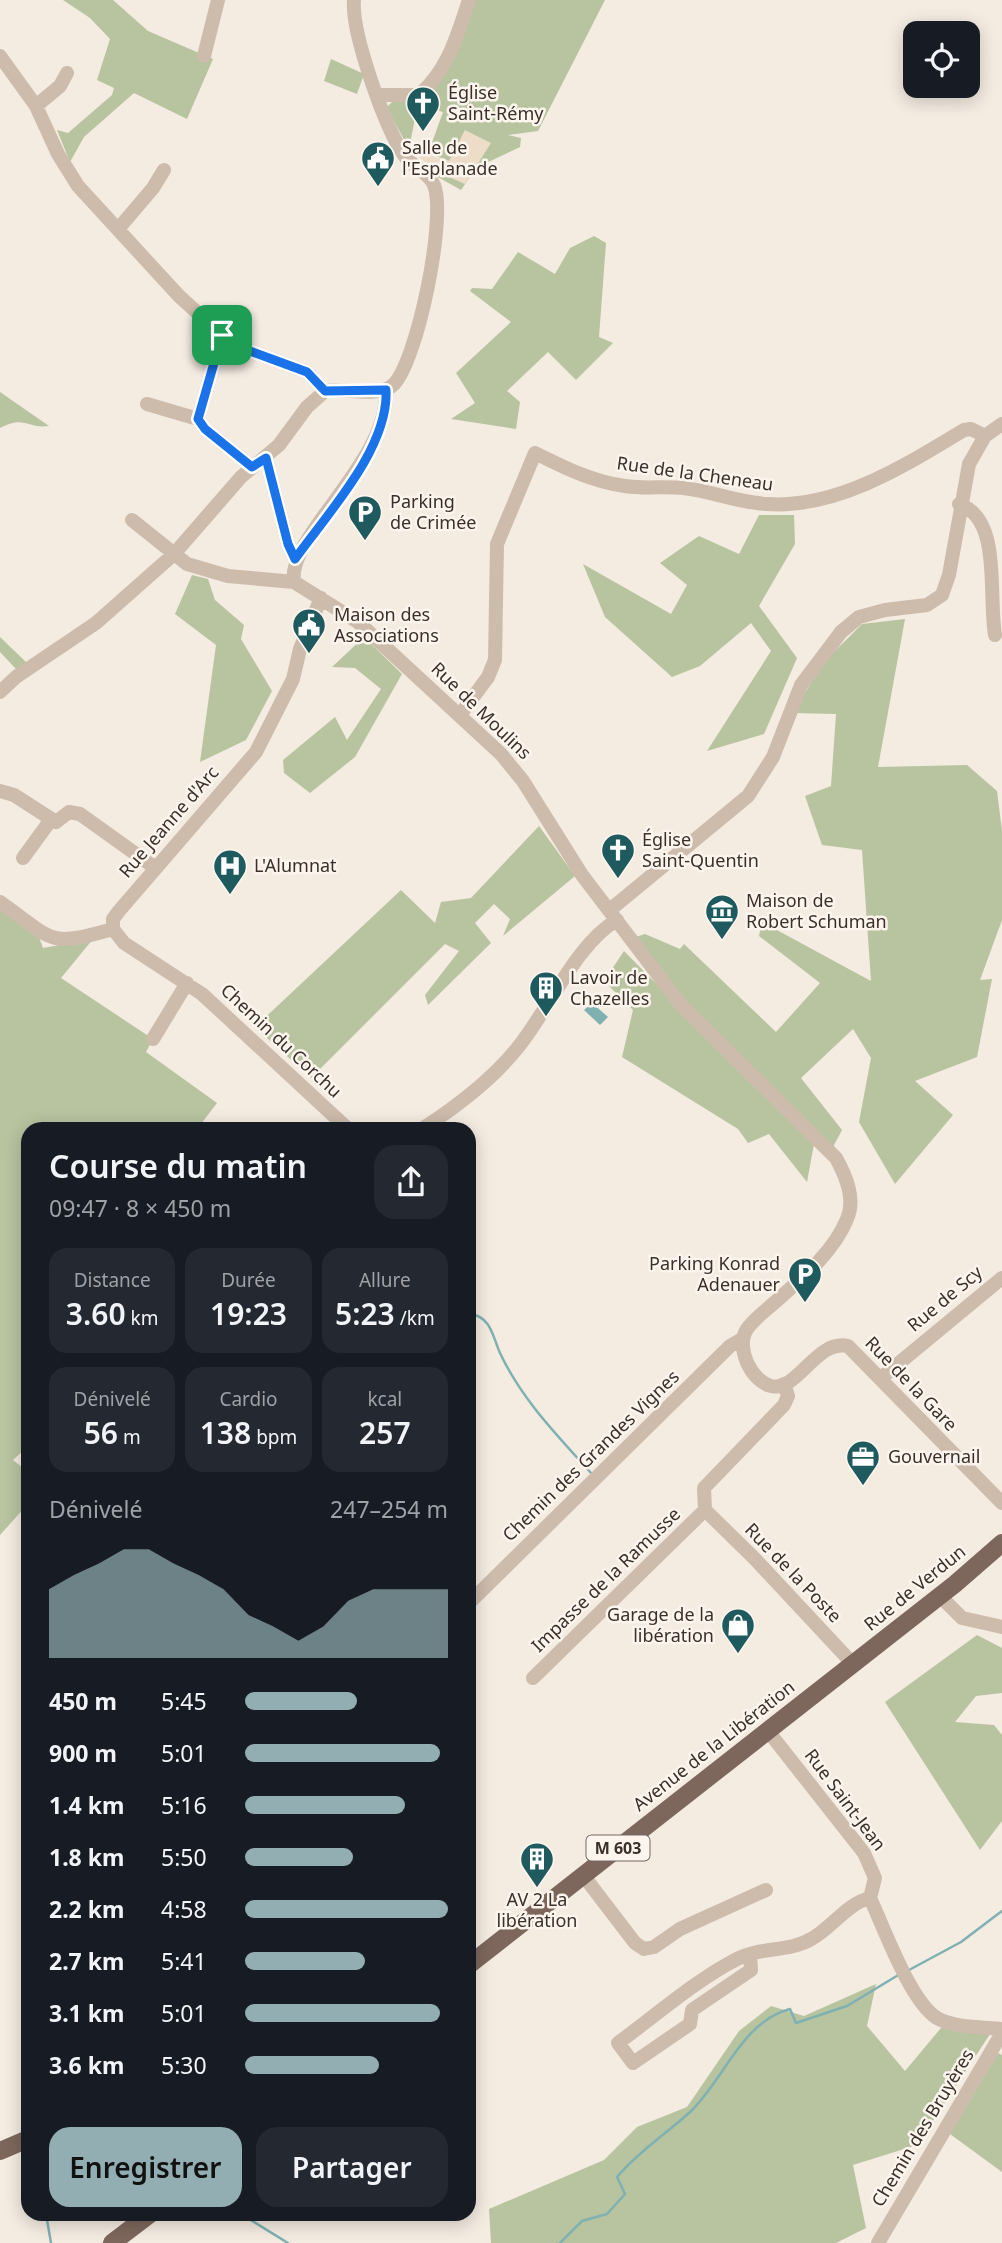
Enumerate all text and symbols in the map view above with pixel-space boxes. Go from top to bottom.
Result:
map controls [903,21,980,98]
button: locate [903,21,980,98]
place label: Église Saint-Rémy [448,80,544,125]
church icon: Église Saint-Rémy [404,84,442,133]
place label: Salle de l'Esplanade [402,135,498,180]
public building icon: Salle de l'Esplanade [359,139,397,188]
pin [192,305,252,365]
icon: arrive [203,316,241,354]
street label: Rue de la Cheneau [615,450,775,496]
place label: Parking de Crimée [390,489,477,534]
parking icon: Parking de Crimée [346,493,384,542]
place label: Maison des Associations [334,602,439,647]
public building icon: Maison des Associations [290,606,328,655]
street label: Rue de Moulins [426,656,537,764]
street label: Rue Jeanne d'Arc [113,760,224,882]
place label: Église Saint-Quentin [642,827,759,872]
church icon: Église Saint-Quentin [599,831,637,880]
hospital icon: L'Alumnat [211,847,249,896]
place label: L'Alumnat [254,853,337,877]
place label: Maison de Robert Schuman [746,888,887,933]
museum icon: Maison de Robert Schuman [703,892,741,941]
place label: Lavoir de Chazelles [570,965,649,1010]
building icon: Lavoir de Chazelles [527,969,565,1018]
street label: Chemin du Corchu [216,978,347,1103]
text: Course du matin [49,1144,307,1187]
button: share [374,1145,448,1219]
text: 09:47 · 8 × 450 m [49,1192,231,1224]
place label: Parking Konrad Adenauer [649,1251,781,1296]
parking icon: Parking Konrad Adenauer [786,1255,824,1304]
street label: Rue de Scy [902,1259,987,1337]
text: Distance [74,1267,151,1293]
text: Durée [221,1267,276,1293]
text: Allure [359,1267,411,1293]
text: 3.60 [66,1293,126,1334]
text: 19:23 [210,1293,287,1334]
text: 5:23 [335,1293,395,1334]
text: km [126,1305,158,1331]
text: /km [395,1305,435,1331]
street label: Rue de la Gare [860,1331,963,1436]
street label: Chemin des Grandes Vignes [497,1364,684,1546]
text: Dénivelé [74,1386,151,1412]
text: Cardio [219,1386,278,1412]
text: kcal [367,1386,402,1412]
text: 56 [84,1412,118,1453]
text: 138 [200,1412,251,1453]
text: 257 [359,1412,411,1453]
text: m [118,1424,141,1450]
text: bpm [251,1424,297,1450]
office icon: Gouvernail [844,1438,882,1487]
place label: Gouvernail [888,1444,980,1468]
text: Dénivelé [49,1493,142,1525]
text: 247–254 m [330,1493,448,1525]
street label: Impasse de la Ramusse [526,1502,685,1657]
street label: Rue de la Poste [740,1517,847,1627]
street label: Rue de Verdun [859,1539,970,1636]
place label: Garage de la libération [607,1602,714,1647]
shop icon: Garage de la libération [719,1606,757,1655]
street label: Avenue de la Libération [628,1675,799,1816]
text: 450 m [49,1685,117,1717]
text: 5:45 [161,1685,207,1717]
text: 900 m [49,1737,117,1769]
text: 5:01 [161,1737,207,1769]
street label: Rue Saint-Jean [800,1744,892,1855]
text: 1.4 km [49,1789,124,1821]
text: 5:16 [161,1789,207,1821]
road number: M 603 [586,1836,650,1860]
building icon: AV 2 La libération [518,1840,556,1889]
text: 1.8 km [49,1841,124,1873]
text: 5:50 [161,1841,207,1873]
place label: AV 2 La libération [497,1887,577,1932]
text: 2.2 km [49,1893,124,1925]
text: 4:58 [161,1893,207,1925]
text: 2.7 km [49,1945,124,1977]
text: 5:41 [161,1945,207,1977]
text: 3.1 km [49,1997,124,2029]
text: 5:01 [161,1997,207,2029]
street label: Chemin des Bruyères [866,2044,979,2211]
text: 3.6 km [49,2049,124,2081]
text: 5:30 [161,2049,207,2081]
button: Enregistrer [49,2127,242,2207]
button: Partager [256,2127,448,2207]

